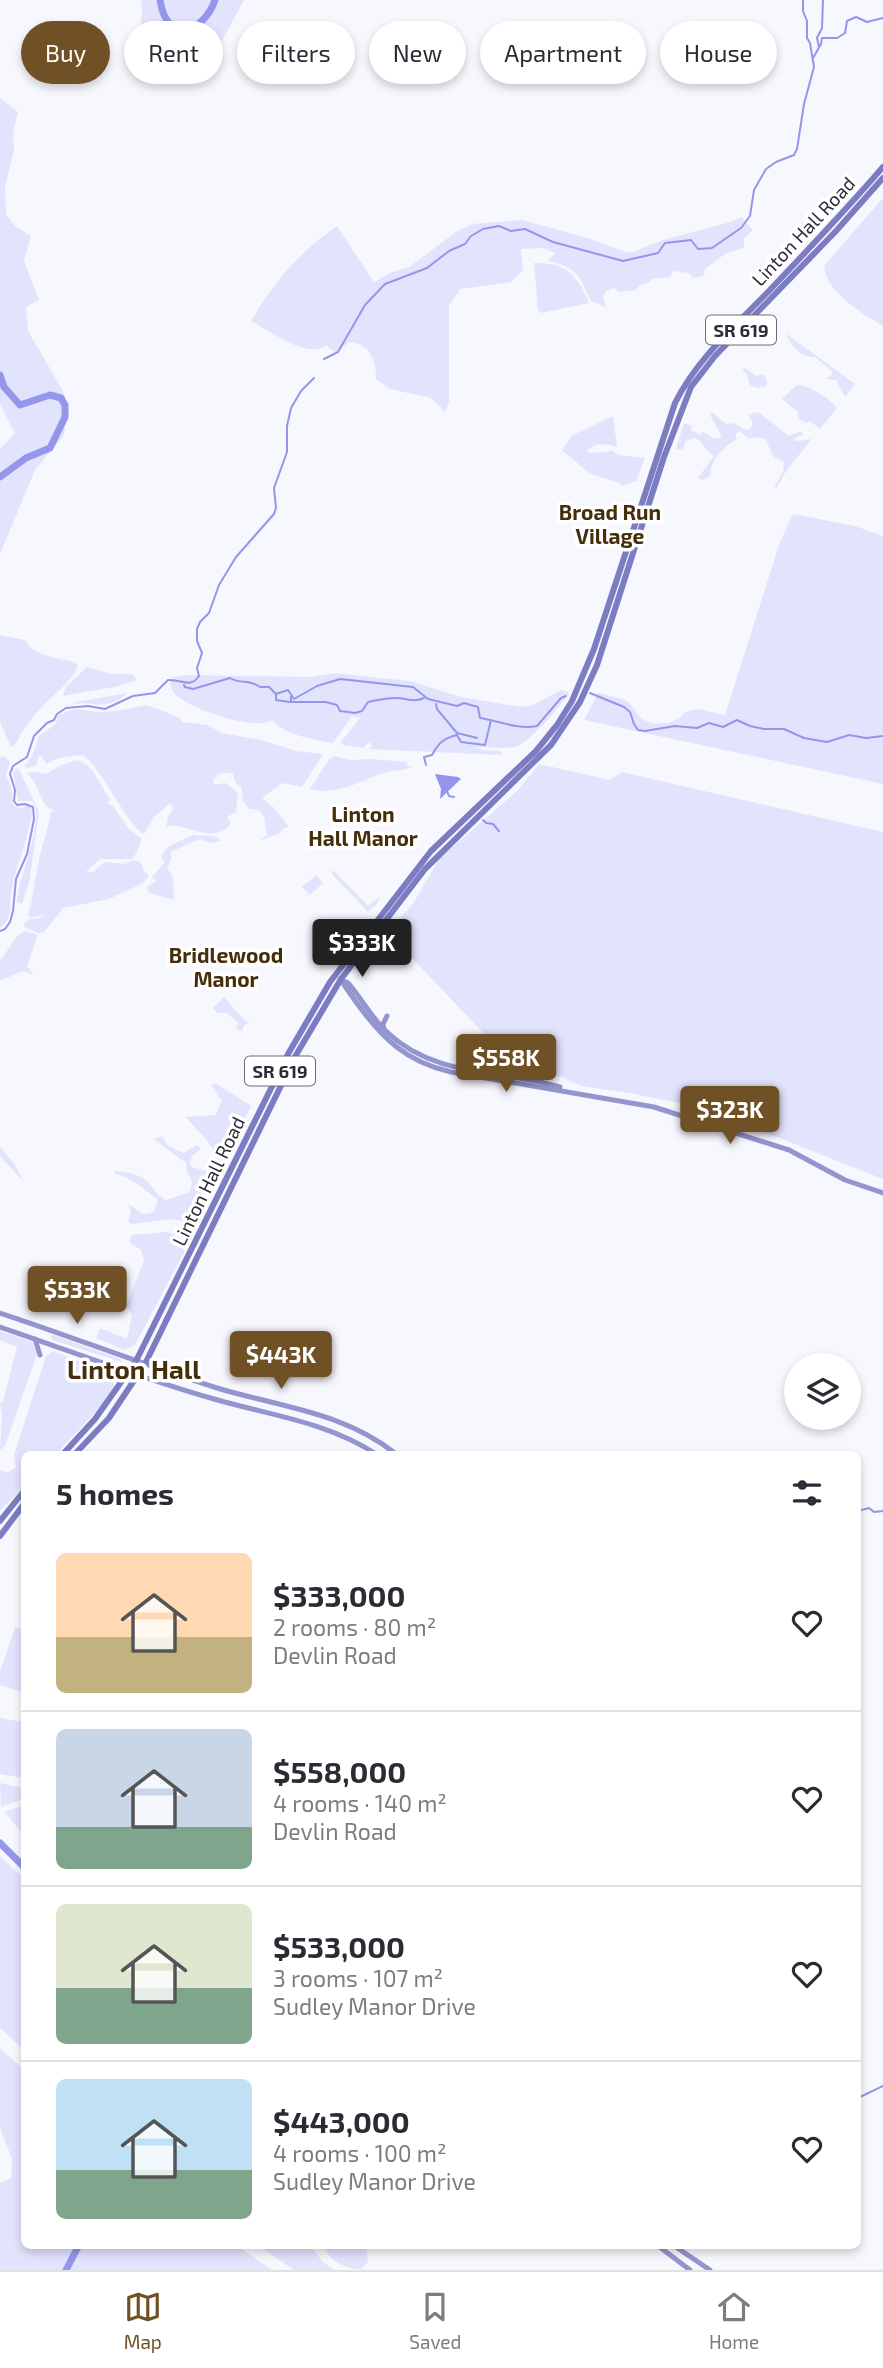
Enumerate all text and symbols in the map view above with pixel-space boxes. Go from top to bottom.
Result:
chip: Buy [21,21,110,84]
chip: Rent [124,21,223,84]
chip: Filters [237,21,355,84]
chip: New [369,21,466,84]
chip: Apartment [480,21,646,84]
chip: House [660,21,777,84]
street label: Linton Hall Road [747,172,859,290]
road number: SR 619 [706,316,776,344]
district label: Broad Run Village [559,499,661,548]
district label: Linton Hall Manor [308,801,418,850]
pin: $333K [313,920,411,979]
text: $333K [328,928,396,956]
district label: Bridlewood Manor [169,942,283,991]
pin: $558K [457,1034,555,1094]
text: $558K [472,1043,540,1071]
road number: SR 619 [245,1056,315,1086]
pin: $323K [681,1086,779,1146]
text: $323K [696,1095,764,1123]
street label: Linton Hall Road [167,1113,249,1249]
pin: $533K [28,1266,126,1326]
text: $533K [44,1275,110,1303]
pin: $443K [232,1332,330,1391]
text: $443K [246,1340,316,1368]
district label: Linton Hall [67,1353,201,1384]
map controls [784,1353,861,1430]
button: layers [784,1353,861,1430]
icon: filters [788,1474,826,1512]
text: 5 homes [56,1475,174,1511]
text: $333,000 [273,1577,405,1613]
icon: home [112,1581,196,1665]
icon: heart [788,1604,826,1642]
text: 2 rooms · 80 m² [273,1613,436,1641]
text: Devlin Road [273,1641,397,1669]
text: $558,000 [273,1753,406,1789]
icon: home [112,1757,196,1841]
icon: heart [788,1780,826,1818]
text: 4 rooms · 140 m² [273,1789,447,1817]
text: Devlin Road [273,1817,397,1845]
text: $533,000 [273,1928,405,1964]
icon: home [112,1932,196,2016]
icon: heart [788,1955,826,1993]
text: 3 rooms · 107 m² [273,1964,443,1992]
text: Sudley Manor Drive [273,1992,476,2020]
text: $443,000 [273,2103,410,2139]
icon: home [112,2107,196,2191]
icon: heart [788,2130,826,2168]
text: 4 rooms · 100 m² [273,2139,447,2167]
text: Sudley Manor Drive [273,2167,476,2195]
tab: Map [124,2288,162,2353]
tab: Saved [409,2288,461,2353]
tab: Home [709,2288,759,2353]

